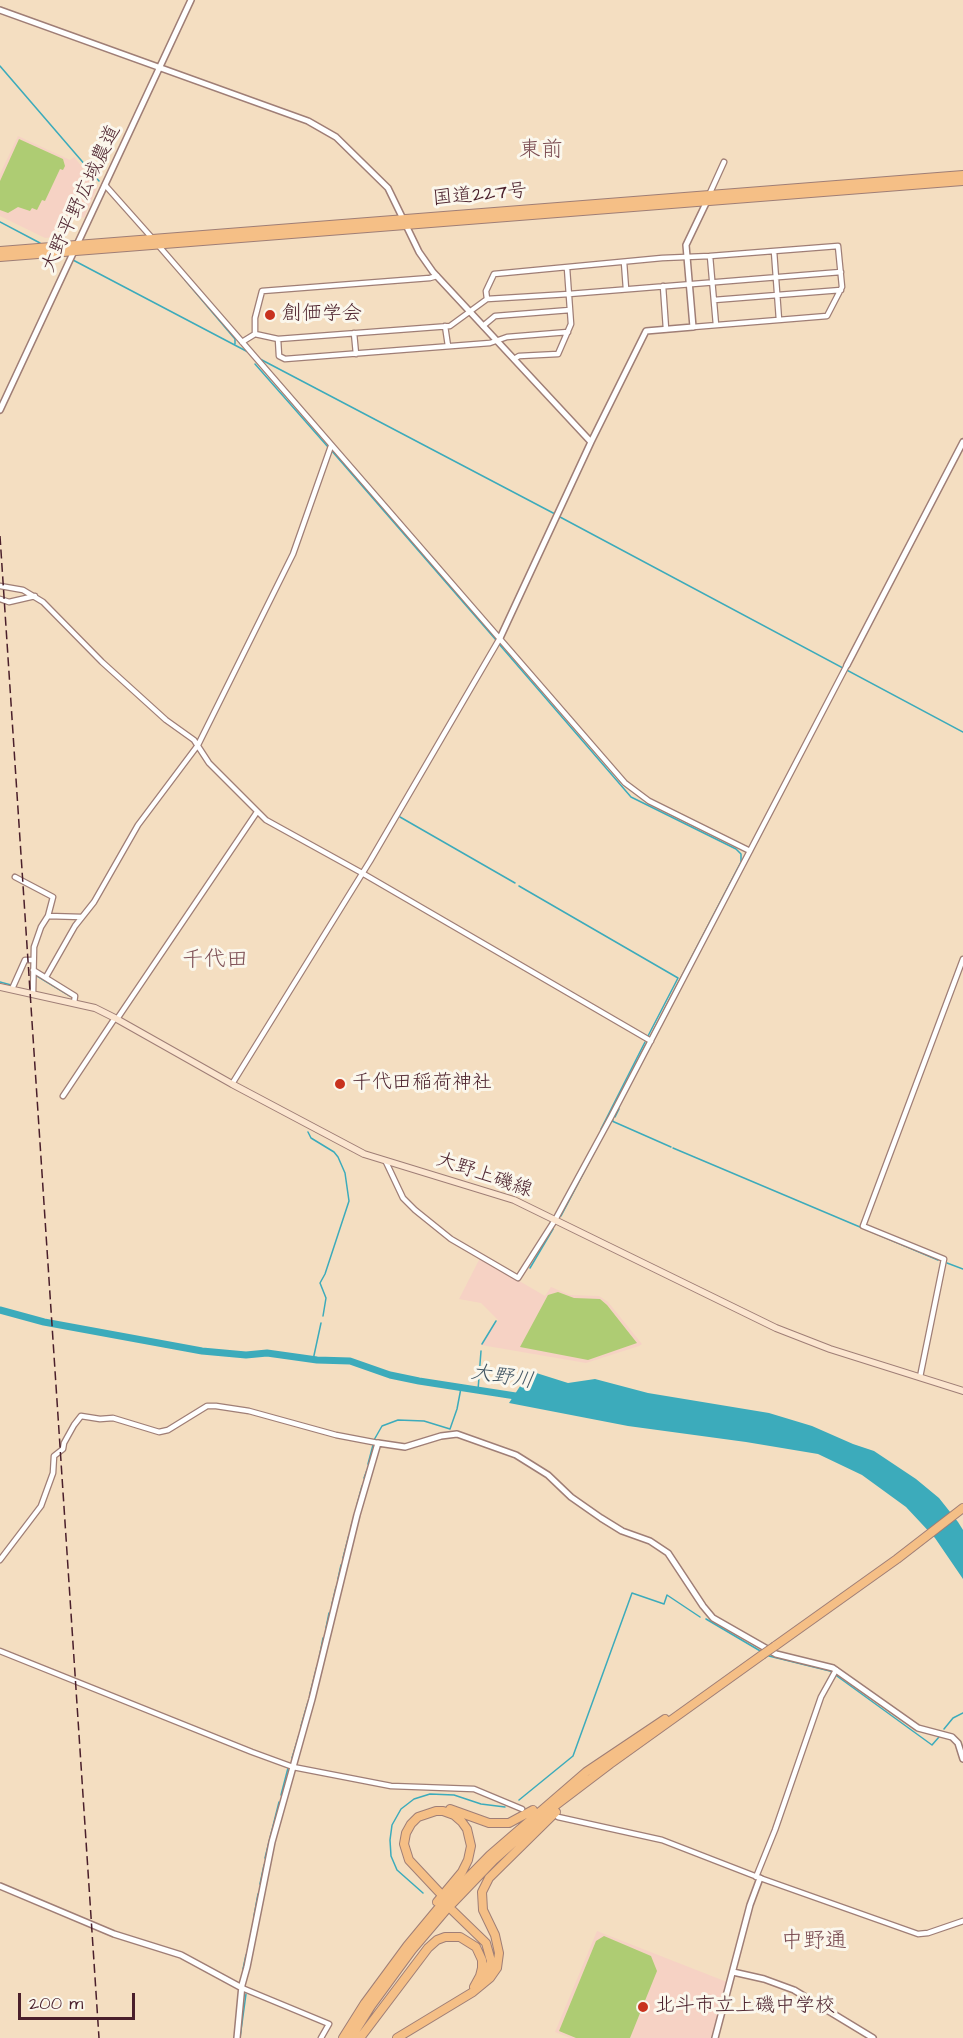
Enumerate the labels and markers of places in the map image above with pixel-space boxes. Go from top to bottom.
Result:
place label: 創価学会 [282,303,362,327]
marker: 創価学会 [263,308,277,322]
place label: 千代田稲荷神社 [352,1072,492,1096]
marker: 千代田稲荷神社 [333,1077,347,1091]
place label: 北斗市立上磯中学校 [655,1995,835,2019]
marker: 北斗市立上磯中学校 [636,2000,650,2014]

